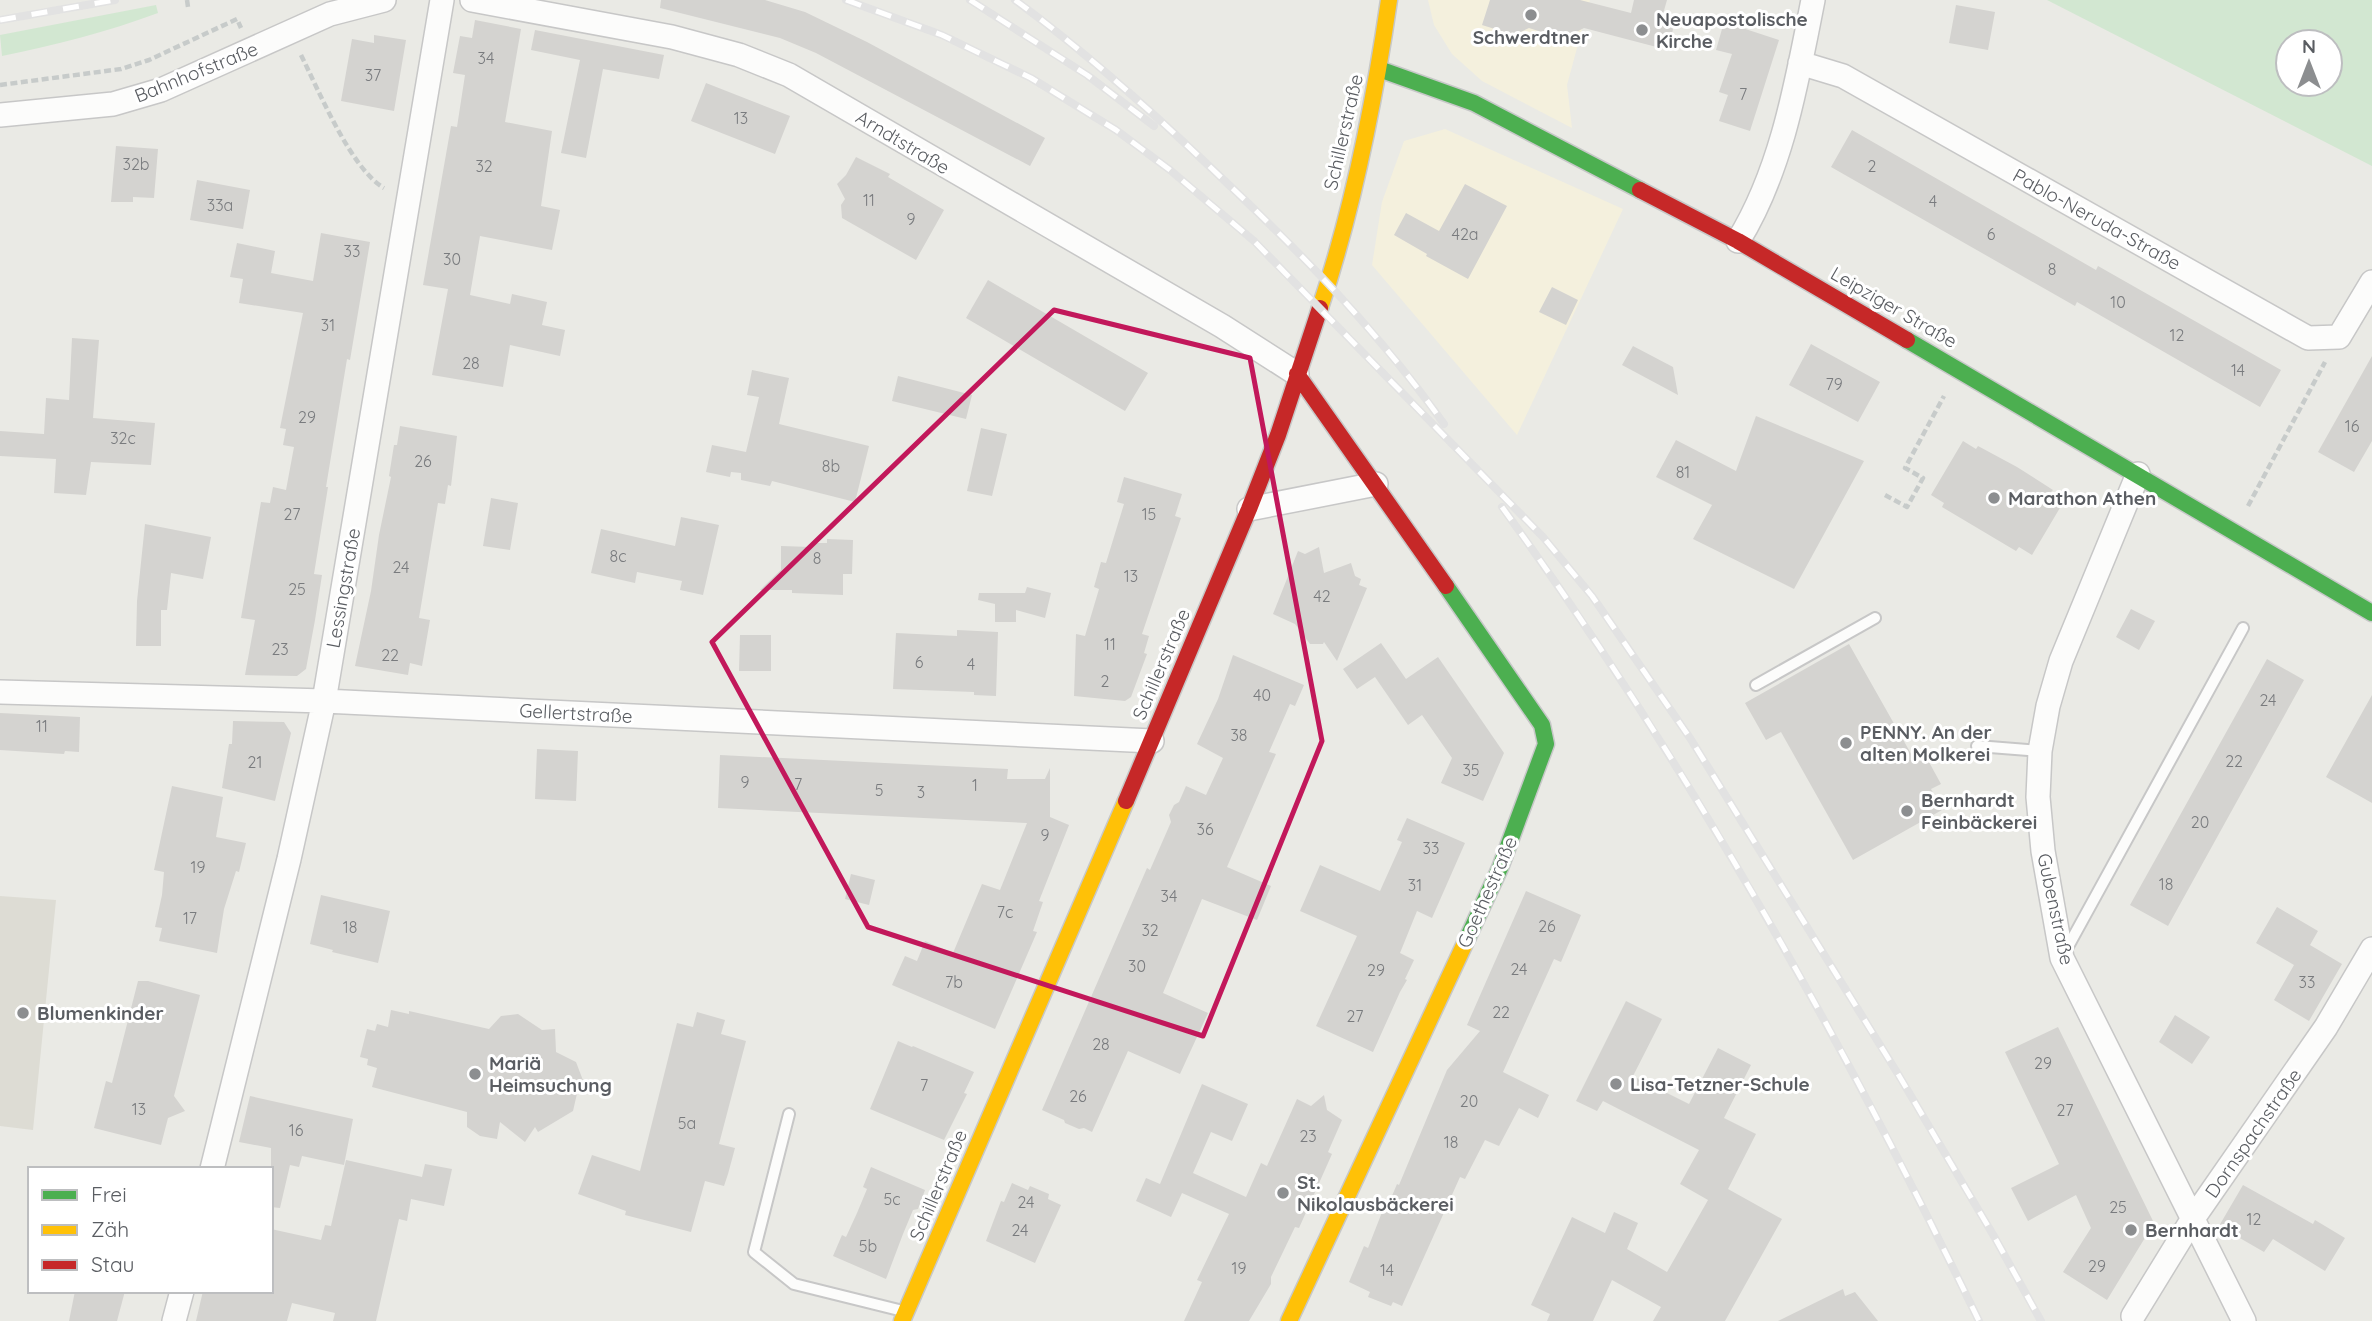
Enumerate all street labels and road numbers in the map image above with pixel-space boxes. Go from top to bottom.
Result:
street label: Bahnhofstraße [131,36,261,108]
street label: Schillerstraße [1318,72,1368,192]
street label: Arndtstraße [852,105,954,179]
street label: Pablo-Neruda-Straße [2009,163,2185,275]
street label: Leipziger Straße [1826,261,1962,353]
street label: Lessingstraße [321,526,365,650]
street label: Schillerstraße [1127,605,1195,723]
street label: Gellertstraße [519,698,633,728]
street label: Goethestraße [1452,832,1522,952]
street label: Gubenstraße [2032,851,2080,967]
street label: Dornspachstraße [2199,1064,2307,1202]
street label: Schillerstraße [904,1126,972,1244]

